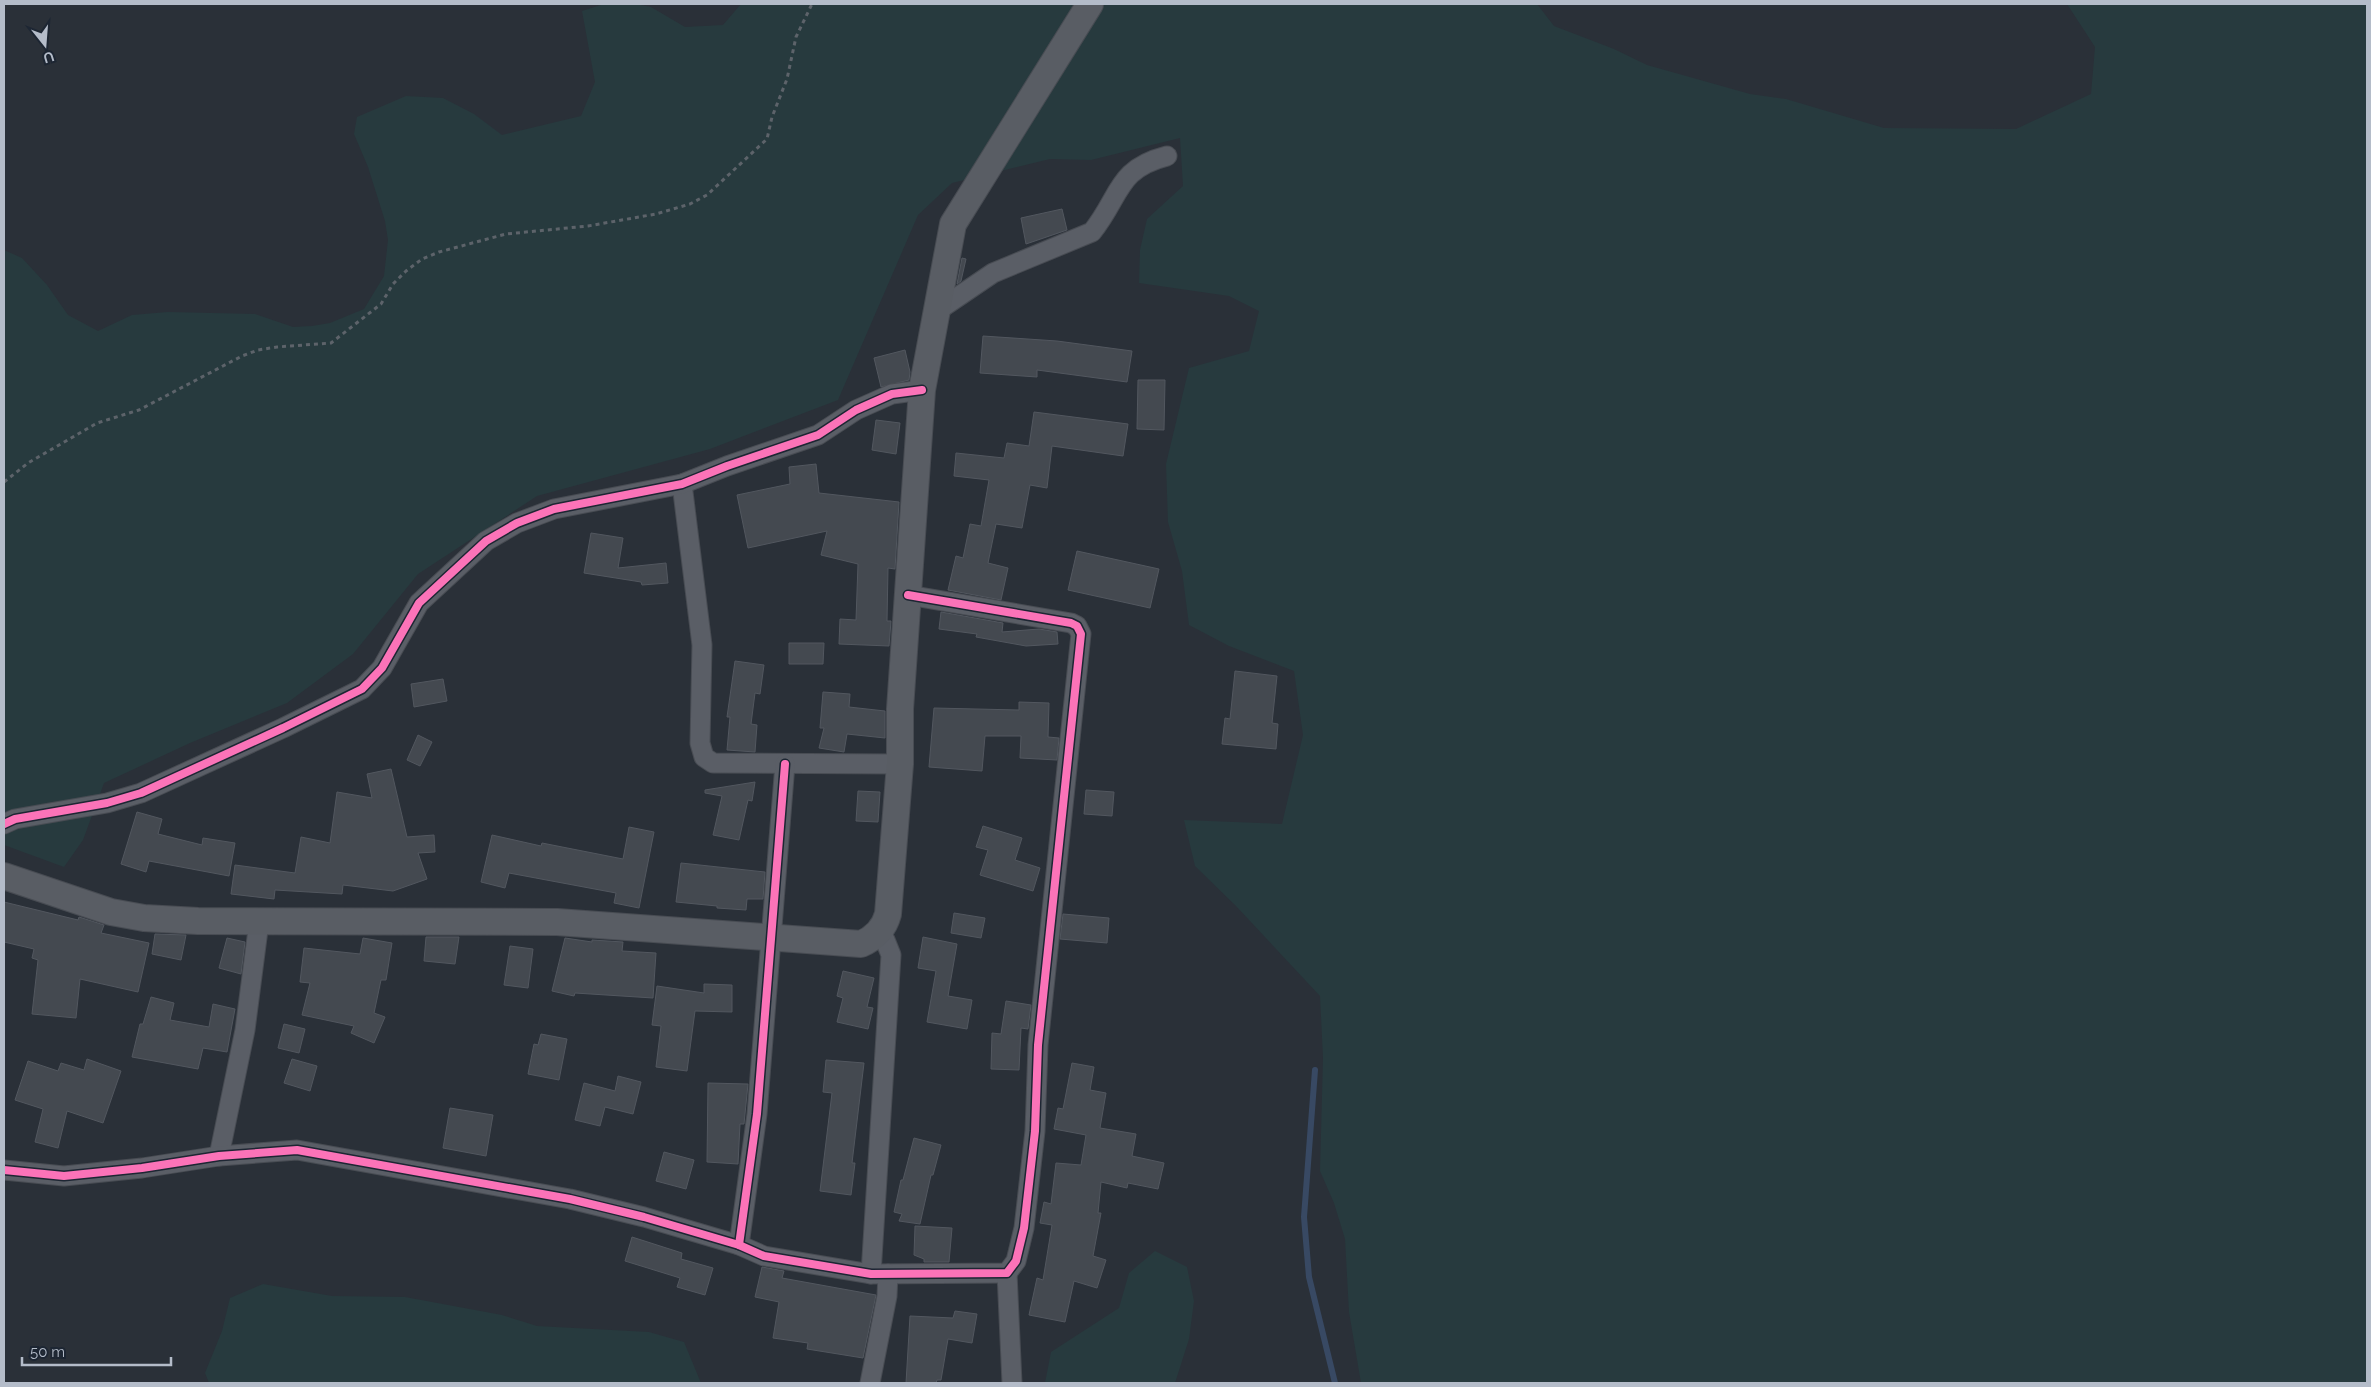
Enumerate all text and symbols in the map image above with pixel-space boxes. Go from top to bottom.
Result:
north arrow [20,20,70,70]
text: U [41,48,56,67]
scale bar [22,1334,171,1366]
text: 50 m [30,1343,65,1361]

